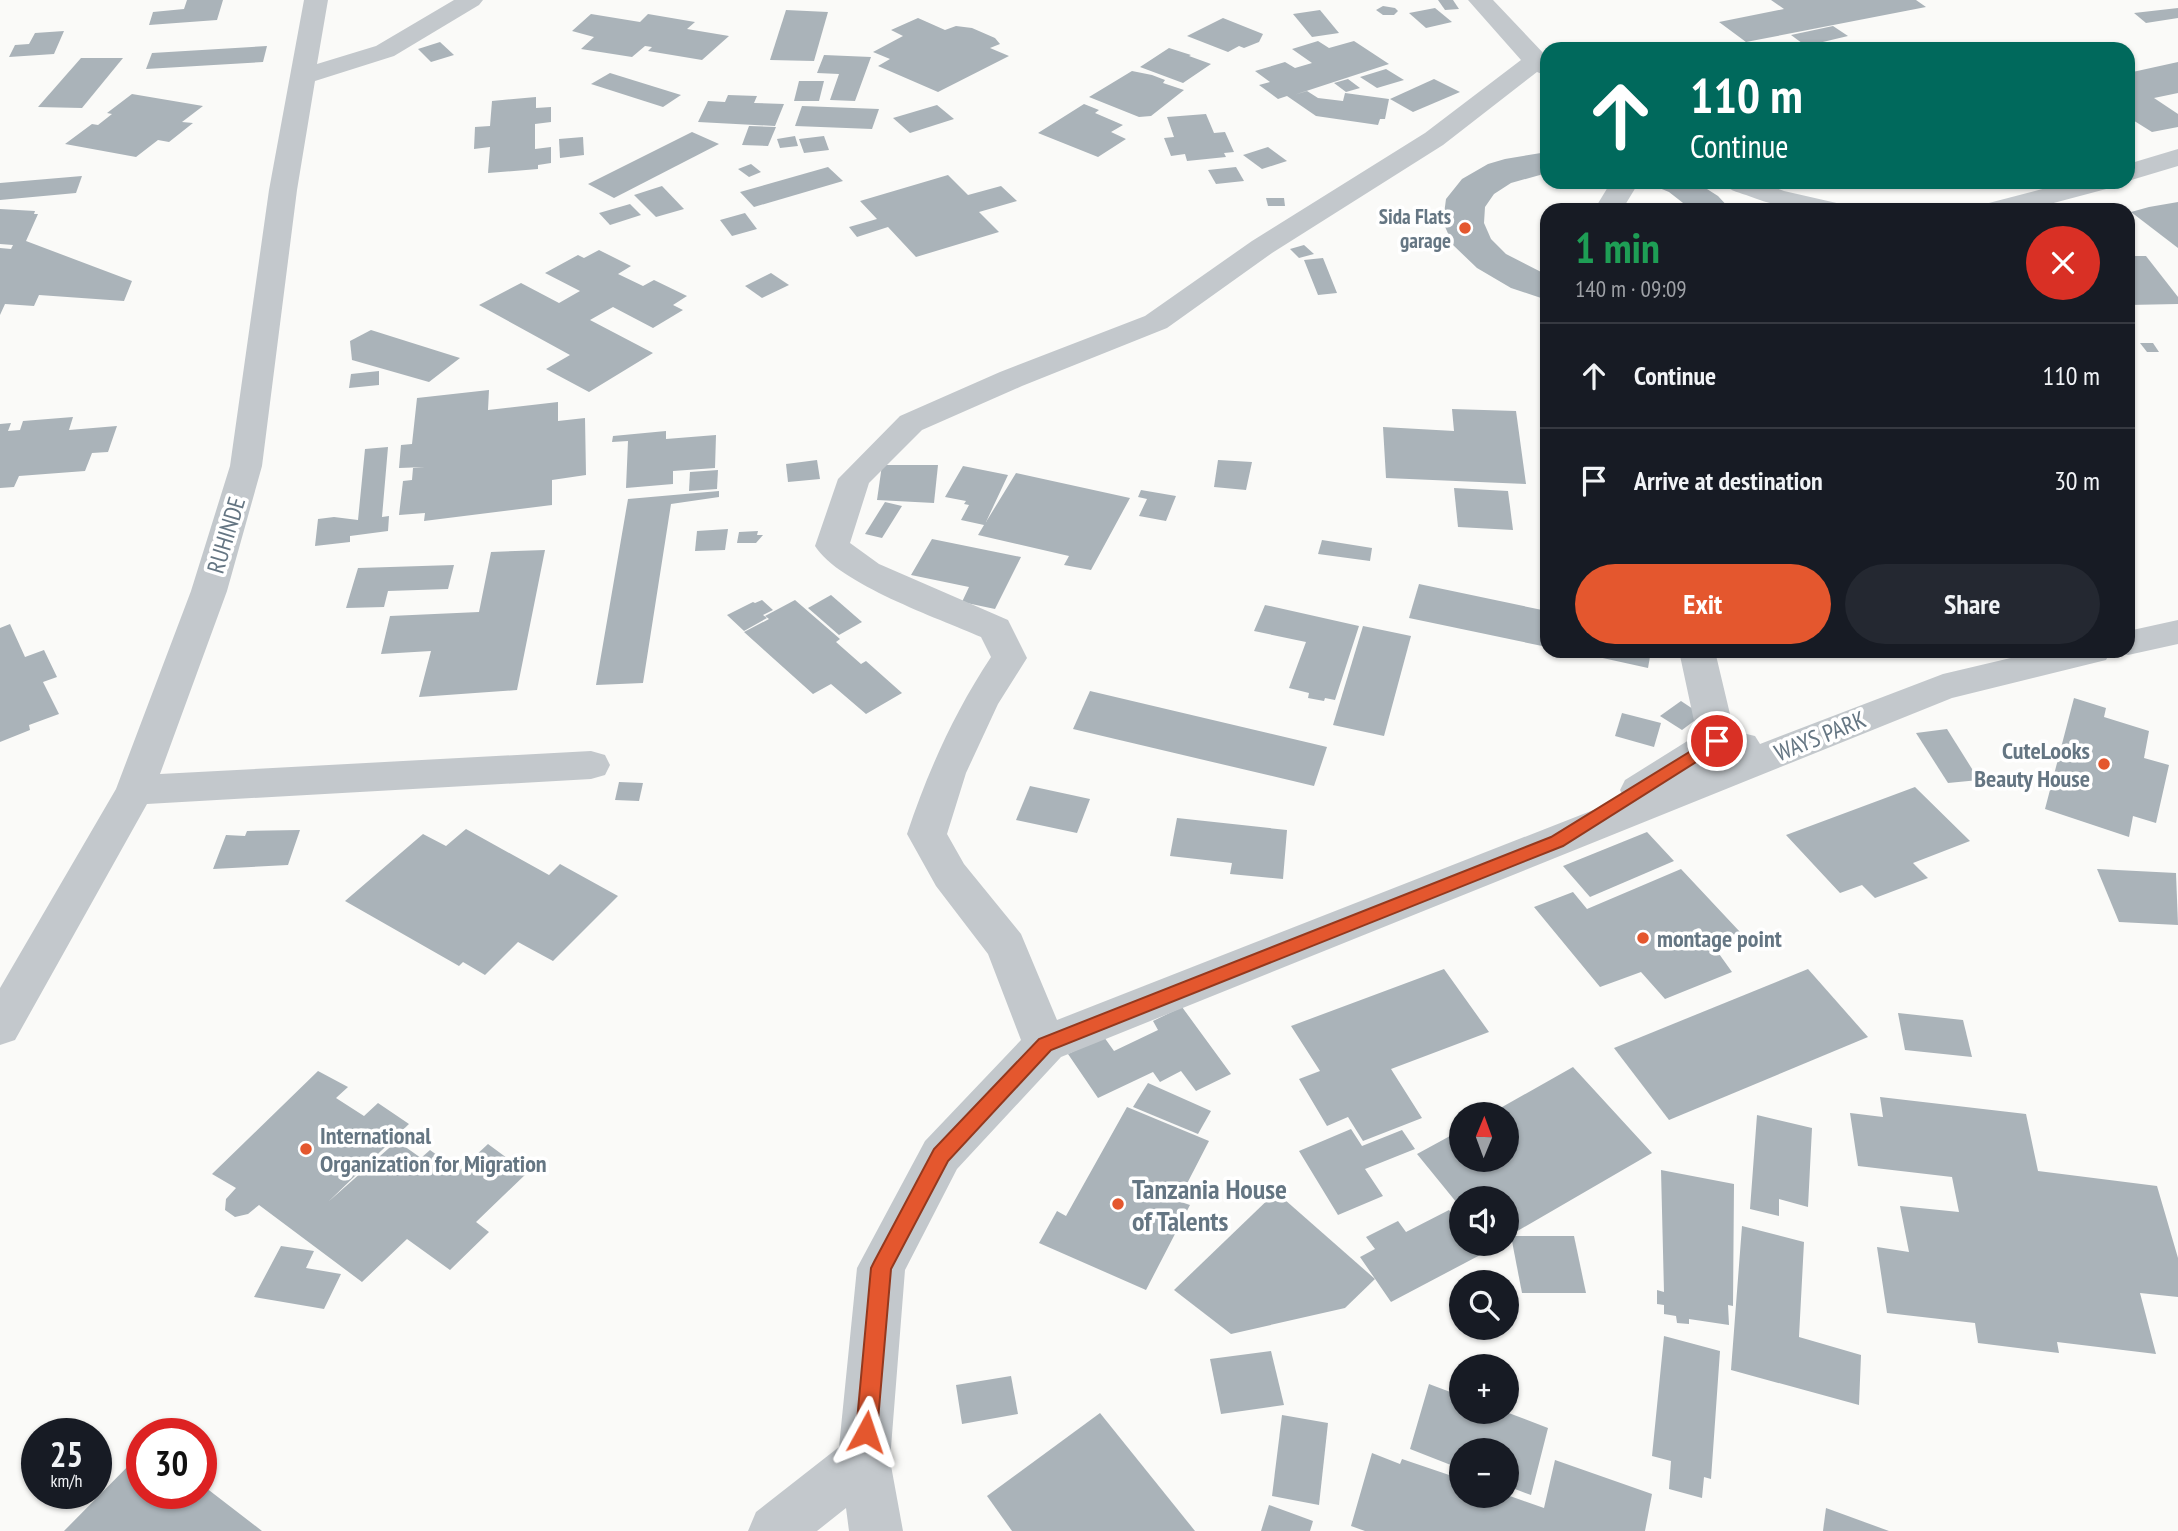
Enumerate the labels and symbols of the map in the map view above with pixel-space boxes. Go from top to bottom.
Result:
place label: Sida Flats garage [1379,203,1451,254]
marker: Sida Flats garage [1457,220,1473,236]
street label: RUHINDE [200,493,252,577]
street label: WAYS PARK [1770,704,1870,768]
pin [1687,711,1747,771]
place label: CuteLooks Beauty House [1974,735,2090,794]
marker: CuteLooks Beauty House [2096,756,2112,772]
place label: montage point [1657,923,1782,954]
marker: montage point [1635,930,1651,946]
north arrow [1449,1102,1519,1172]
place label: International Organization for Migration [320,1120,547,1179]
marker: International Organization for Migration [298,1141,314,1157]
place label: Tanzania House of Talents [1132,1170,1287,1239]
marker: Tanzania House of Talents [1110,1196,1126,1212]
position arrow [829,1395,903,1469]
speed limit sign: 30 [126,1418,217,1509]

